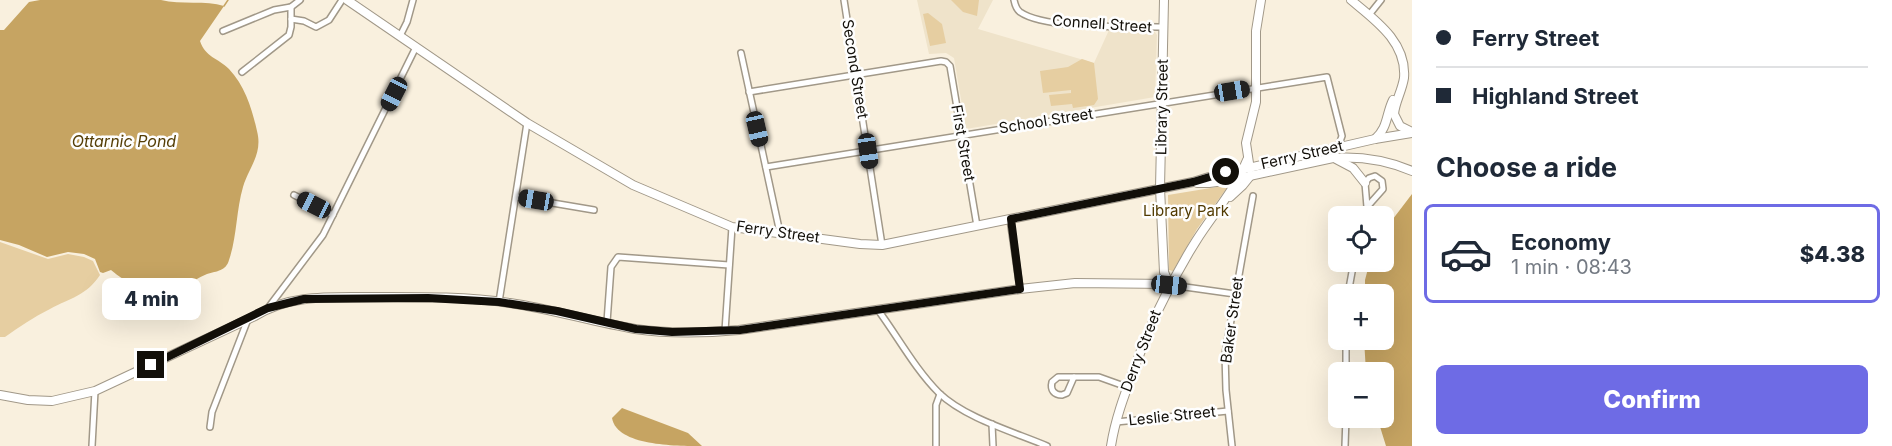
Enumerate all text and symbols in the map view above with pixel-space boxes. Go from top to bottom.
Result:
street label: Connell Street [1051,11,1153,36]
street label: Second Street [838,18,873,120]
text: Ferry Street [1472,25,1599,51]
street label: Library Street [1151,59,1172,155]
car [378,74,410,114]
car [1213,79,1251,103]
text: Highland Street [1472,83,1639,109]
street label: First Street [947,103,980,183]
street label: School Street [997,104,1095,137]
car [744,109,770,149]
water label: Ottarnic Pond [72,131,176,151]
car [857,132,879,170]
street label: Ferry Street [1259,136,1345,173]
text: Choose a ride [1436,151,1617,184]
route start [1212,158,1239,185]
car [517,188,555,212]
car [294,189,334,221]
park label: Library Park [1143,201,1230,220]
map controls [1328,206,1394,428]
button: locate [1328,206,1394,272]
street label: Ferry Street [735,216,821,247]
icon: car [1439,227,1493,281]
text: Economy [1511,229,1611,255]
text: $4.38 [1800,241,1865,267]
text: 1 min · 08:43 [1511,255,1632,279]
car [1150,274,1188,296]
street label: Baker Street [1216,275,1247,364]
callout: 4 min [102,278,201,320]
button: + [1328,284,1394,350]
text: 4 min [124,287,179,311]
street label: Derry Street [1116,307,1165,395]
route end [137,351,164,378]
button: − [1328,362,1394,428]
button: Confirm [1436,365,1868,434]
street label: Leslie Street [1127,401,1217,430]

